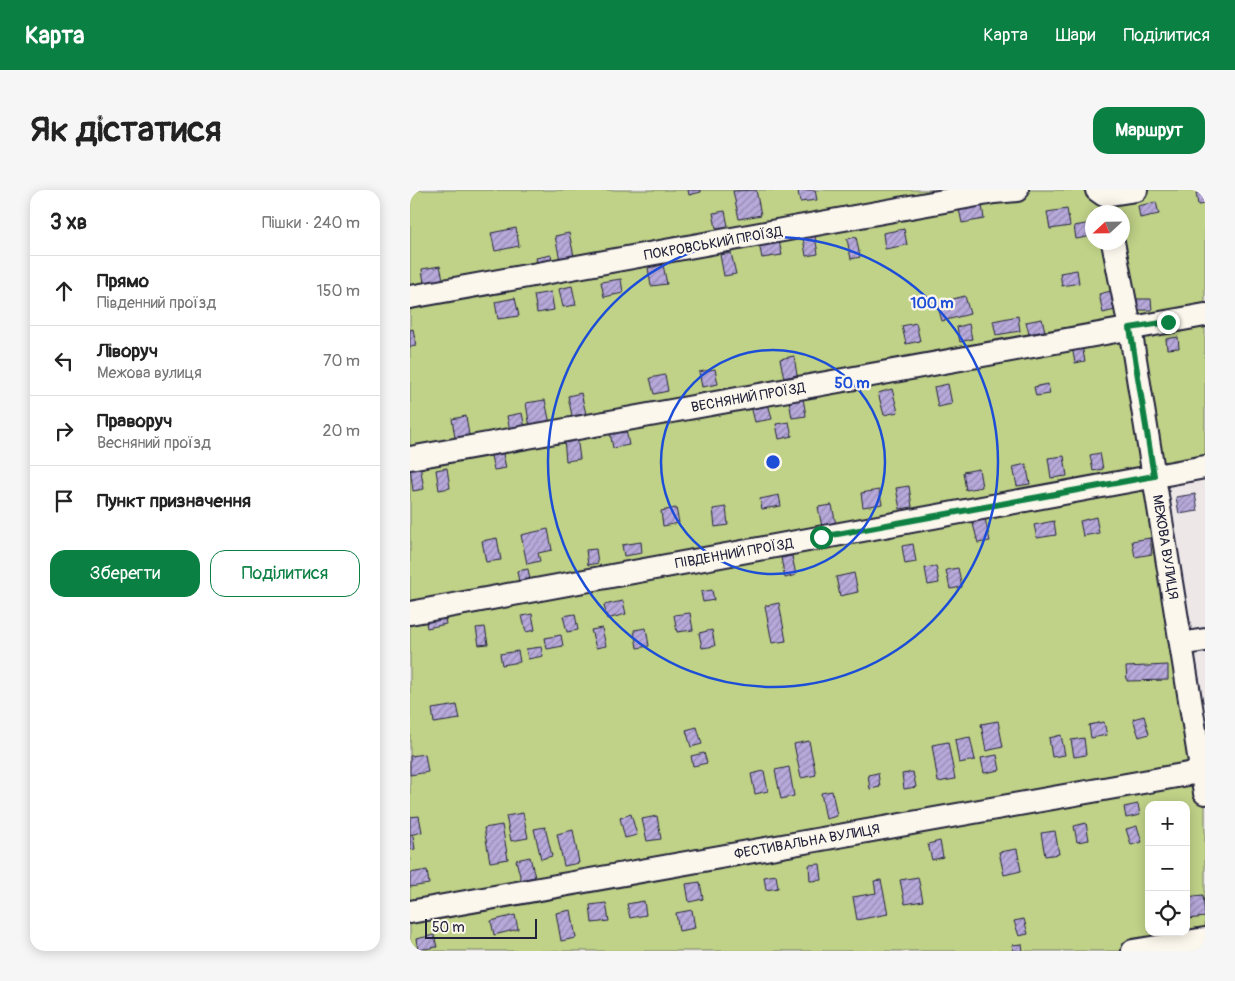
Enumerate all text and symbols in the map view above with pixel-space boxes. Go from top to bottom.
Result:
text: Карта [25,21,84,50]
text: Карта [983,24,1028,47]
text: Шари [1056,24,1095,47]
text: Поділитися [1123,24,1210,47]
button: Маршрут [1093,107,1205,154]
text: Як дістатися [30,108,221,152]
north arrow [1085,205,1130,250]
text: 3 хв [50,209,87,236]
text: Пішки · 240 m [262,213,360,233]
street label: ПОКРОВСЬКИЙ ПРОЇЗД [643,223,784,264]
text: Прямо [97,269,149,293]
icon: ahead [50,277,78,305]
text: 150 m [316,281,360,301]
text: Південний проїзд [97,293,216,313]
text: 100 m [911,294,953,313]
route end [1157,311,1180,334]
text: Ліворуч [97,339,158,363]
icon: left [50,347,78,375]
text: 70 m [323,351,360,371]
text: Межова вулиця [97,363,202,383]
text: 50 m [835,374,869,393]
street label: ВЕСНЯНИЙ ПРОЇЗД [690,379,807,416]
text: Праворуч [97,409,172,433]
icon: right [50,417,78,445]
text: 20 m [322,421,360,441]
text: Весняний проїзд [97,433,211,453]
centre of rings [764,453,782,471]
icon: arrive [50,487,78,515]
text: Пункт призначення [97,489,251,513]
street label: МЕЖОВА ВУЛИЦЯ [1149,493,1182,601]
route start [810,526,833,549]
street label: ПІВДЕННИЙ ПРОЇЗД [674,535,795,572]
button: Зберегти [50,550,200,597]
button: Поділитися [210,550,360,597]
map controls [1145,801,1190,936]
button: + [1145,801,1190,846]
street label: ФЕСТИВАЛЬНА ВУЛИЦЯ [733,820,881,863]
button: − [1145,846,1190,891]
button: locate [1145,891,1190,936]
scale bar [425,916,538,939]
text: 50 m [432,919,465,936]

